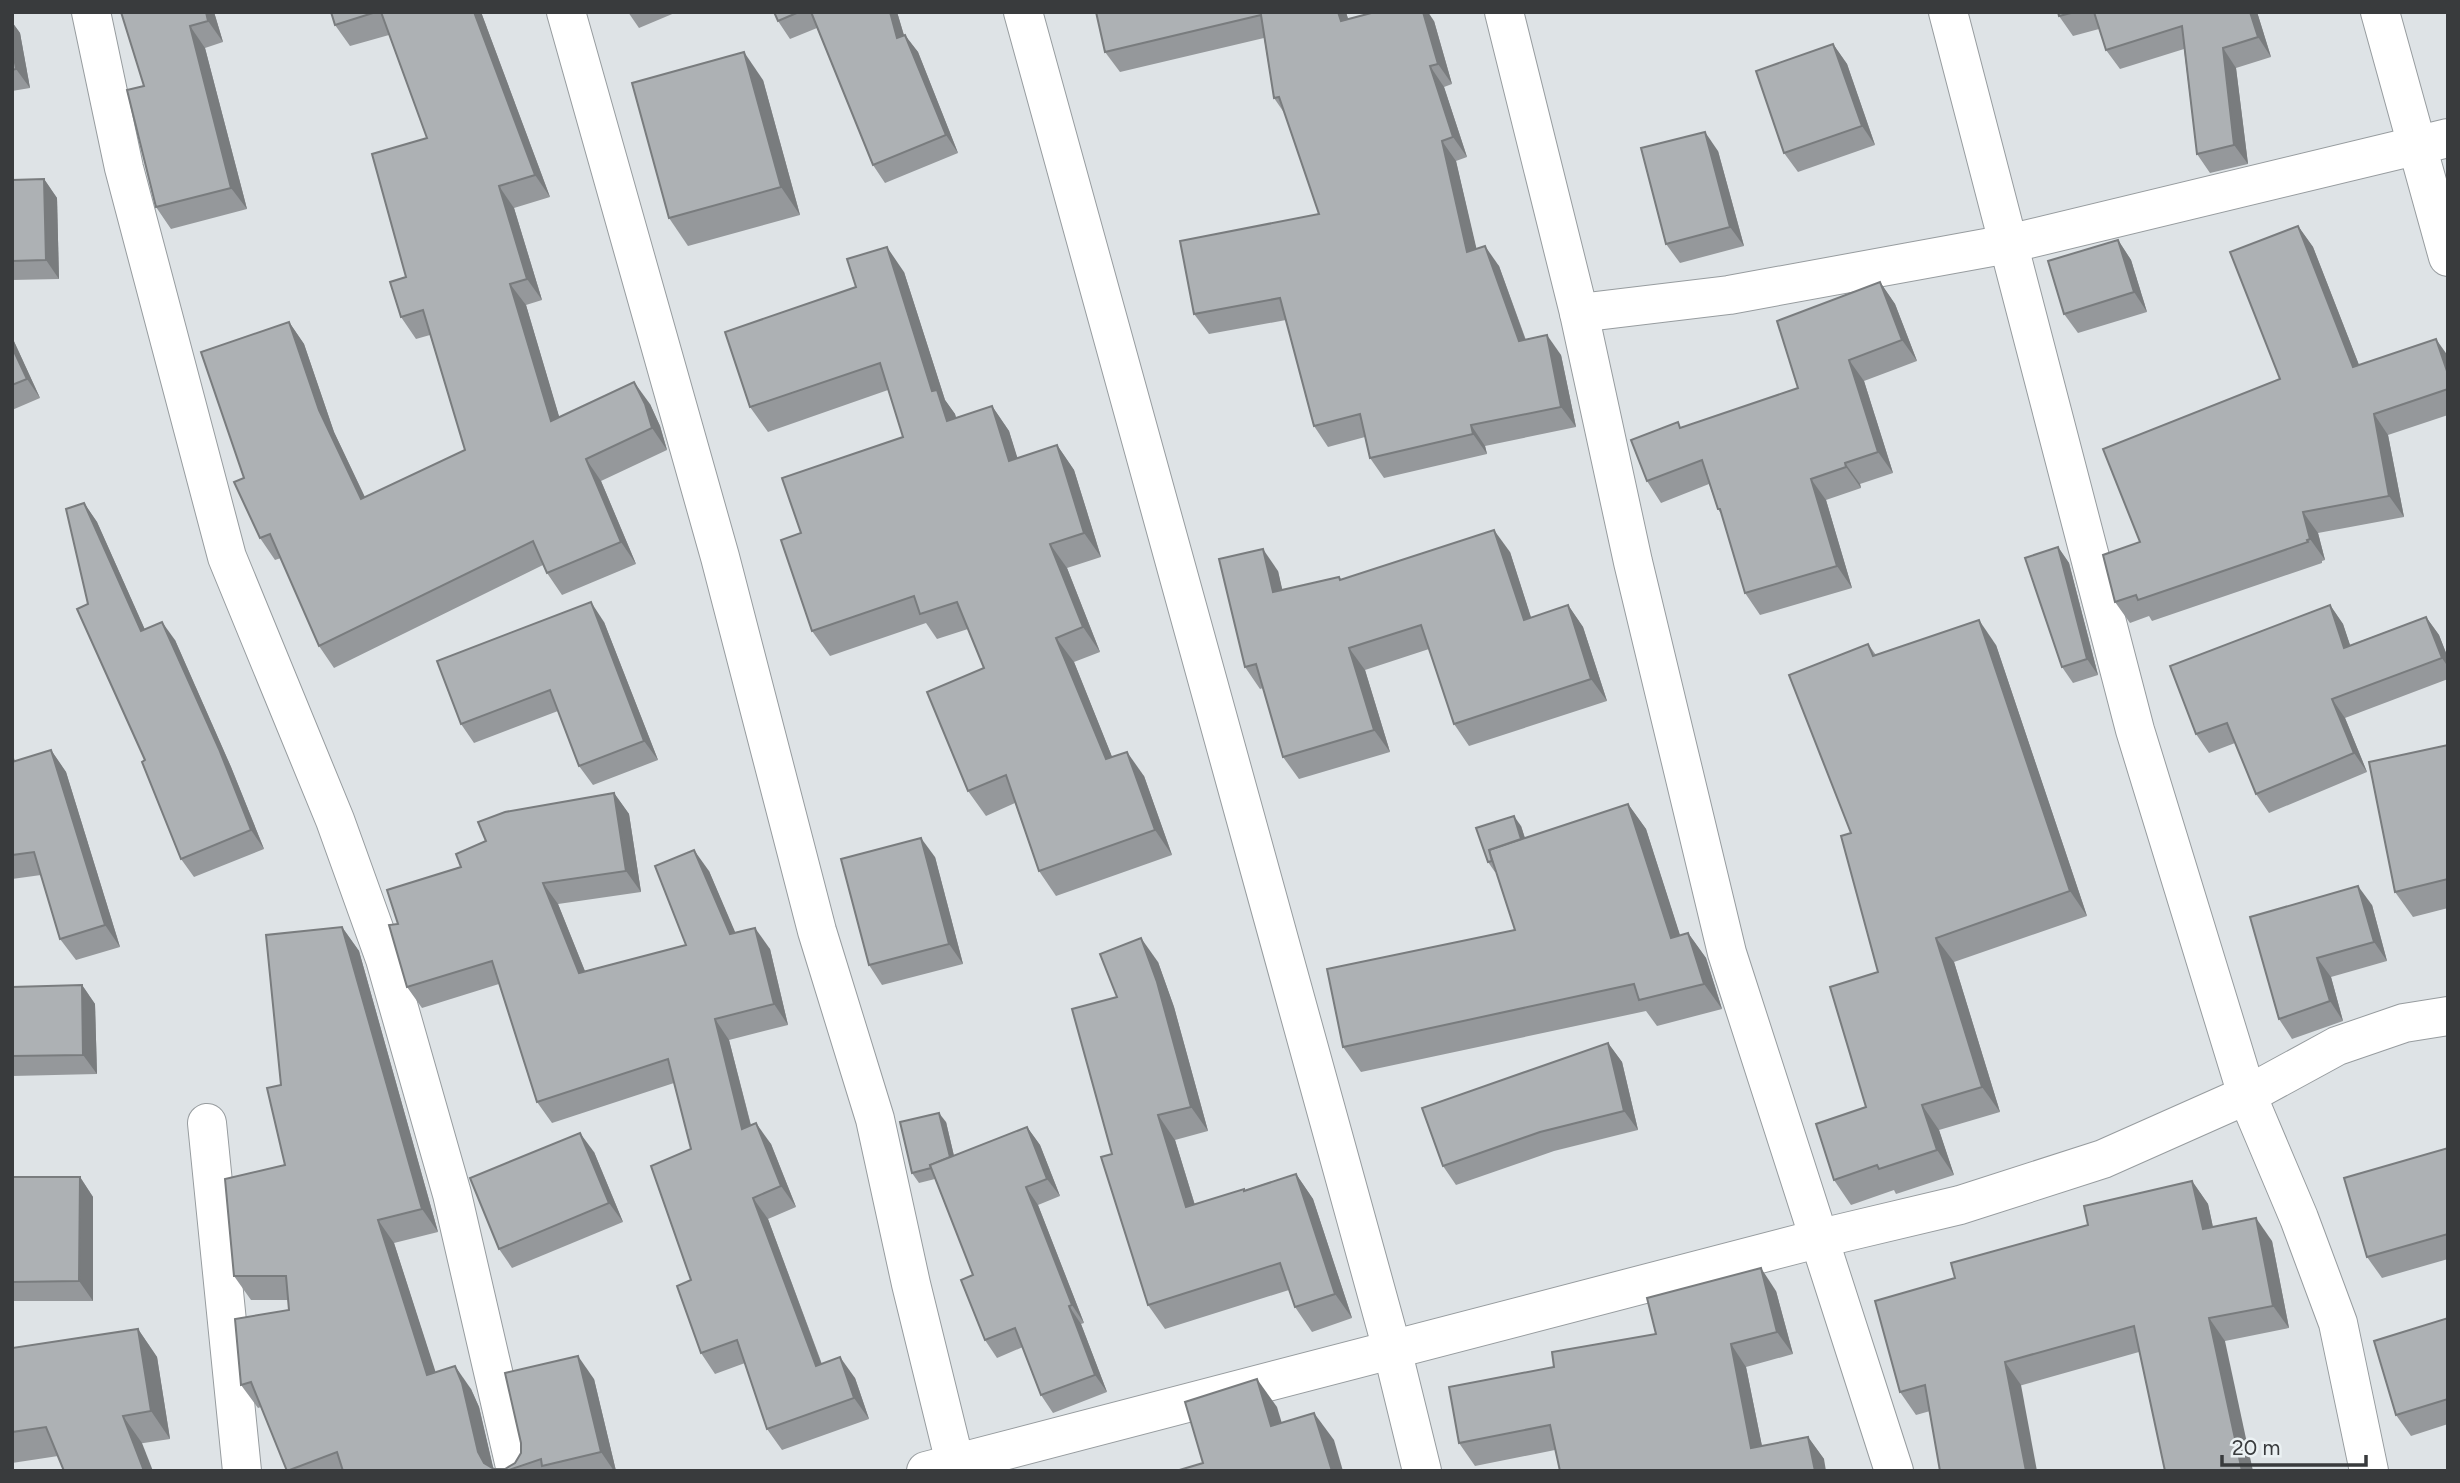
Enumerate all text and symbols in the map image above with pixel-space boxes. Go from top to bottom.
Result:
scale bar [2222,1424,2366,1468]
text: 20 m [2232,1435,2280,1460]

